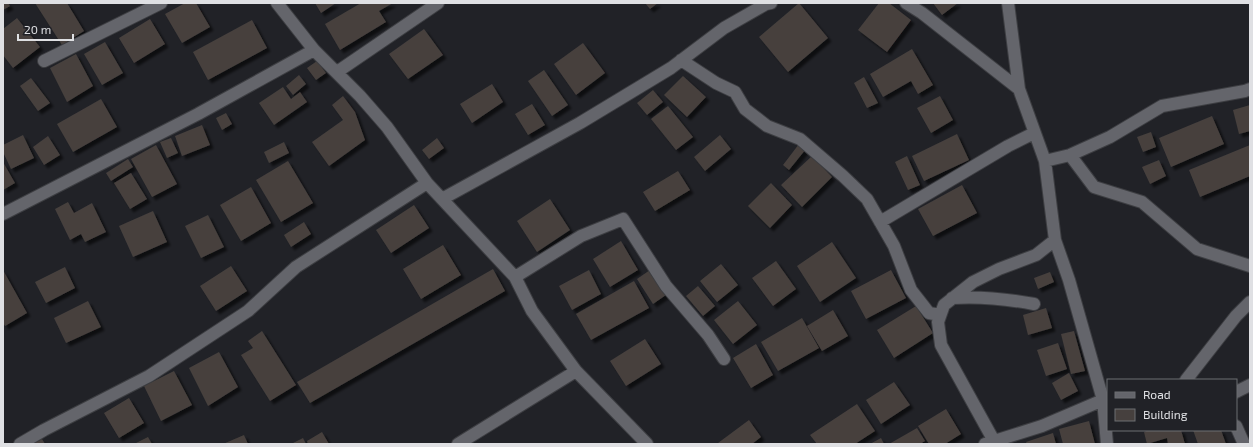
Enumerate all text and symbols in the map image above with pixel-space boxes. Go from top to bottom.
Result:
scale bar [18,16,73,42]
text: 20 m [24,22,51,36]
legend [1107,379,1237,431]
text: Road [1143,387,1171,401]
text: Building [1143,407,1188,421]

